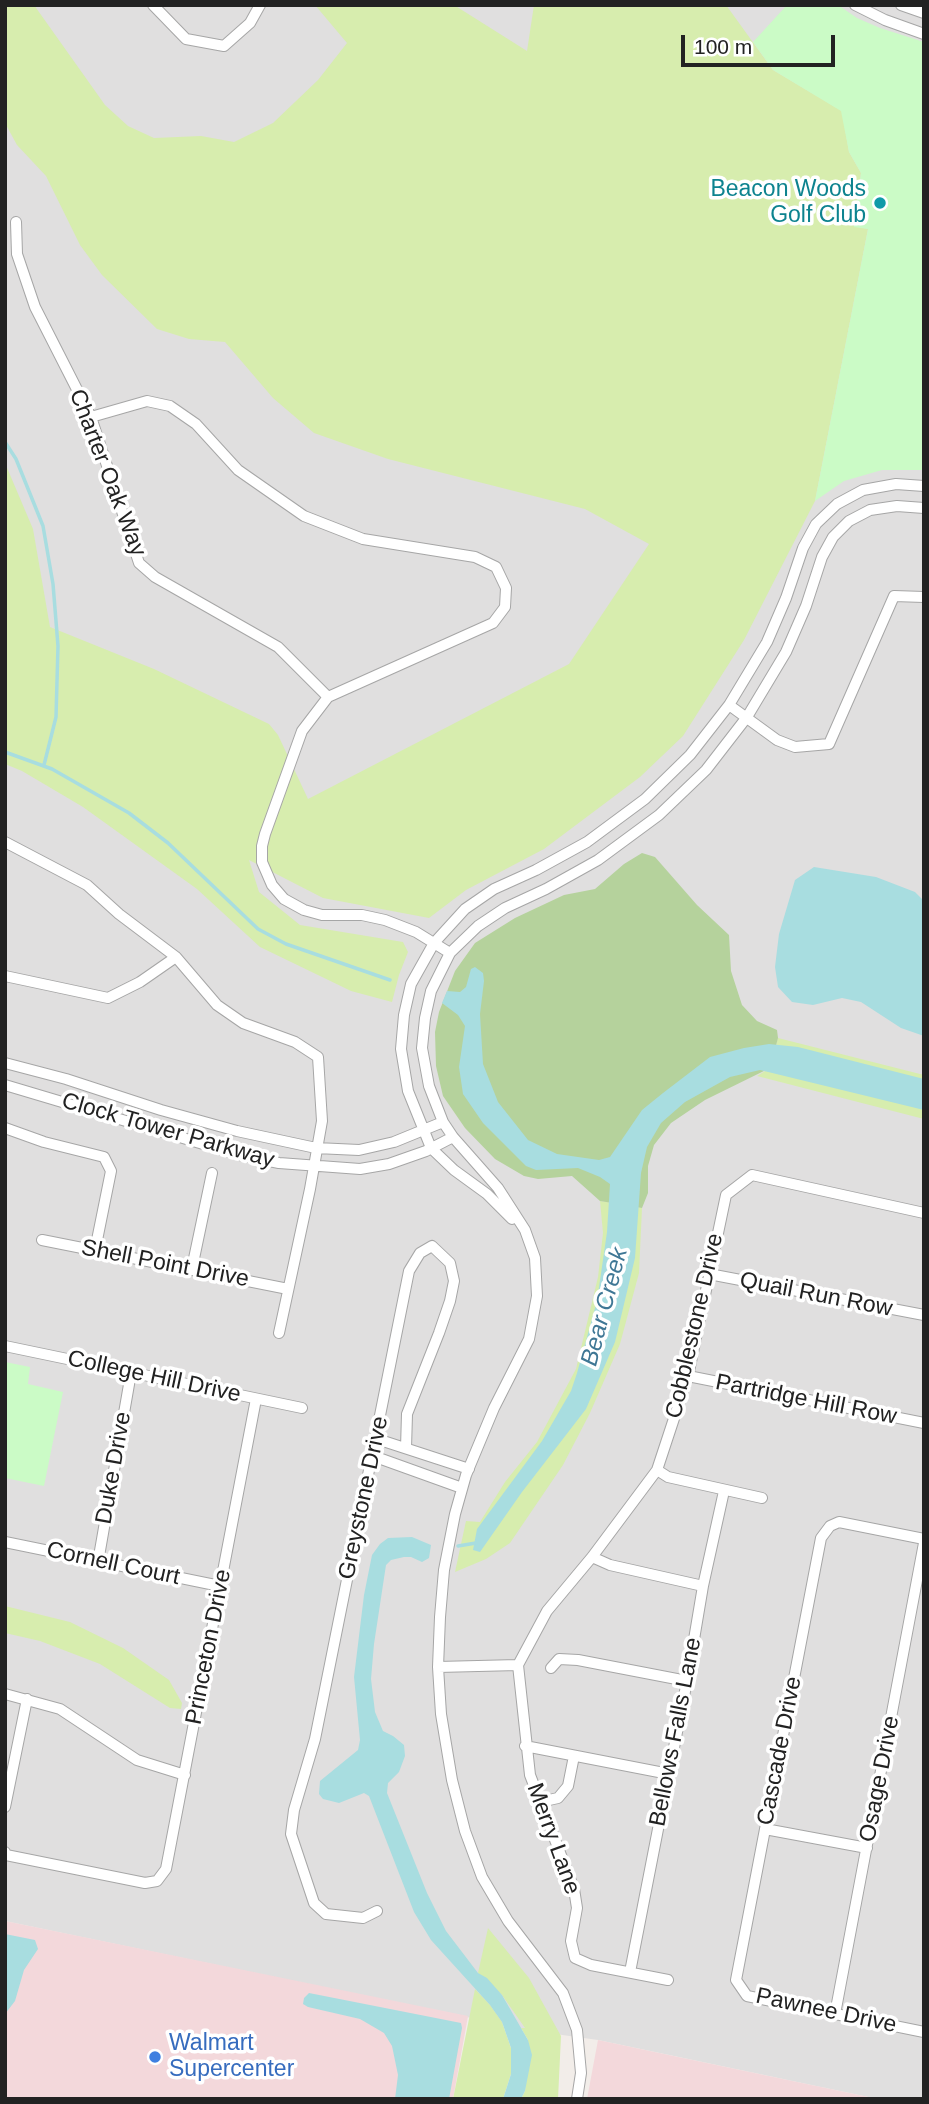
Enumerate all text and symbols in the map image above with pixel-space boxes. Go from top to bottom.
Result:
scale bar [684,21,838,65]
text: 100 m [694,35,752,58]
place label: Beacon Woods Golf Club [710,176,866,230]
marker: Beacon Woods Golf Club [872,195,888,211]
street label: Charter Oak Way [62,386,152,560]
street label: Clock Tower Parkway [59,1087,277,1175]
street label: Cobblestone Drive [660,1231,730,1421]
street label: Shell Point Drive [79,1234,251,1294]
water label: Bear Creek [575,1245,635,1369]
street label: Quail Run Row [737,1267,895,1323]
street label: College Hill Drive [65,1345,243,1409]
street label: Partridge Hill Row [713,1369,899,1431]
street label: Duke Drive [91,1410,137,1526]
street label: Greystone Drive [333,1414,395,1582]
street label: Cornell Court [44,1536,182,1592]
street label: Princeton Drive [180,1567,238,1727]
street label: Bellows Falls Lane [644,1635,708,1829]
street label: Cascade Drive [752,1674,808,1828]
street label: Osage Drive [854,1714,906,1844]
street label: Merry Lane [520,1780,586,1898]
street label: Pawnee Drive [753,1983,899,2039]
place label: Walmart Supercenter [169,2030,294,2084]
marker: Walmart Supercenter [147,2049,163,2065]

